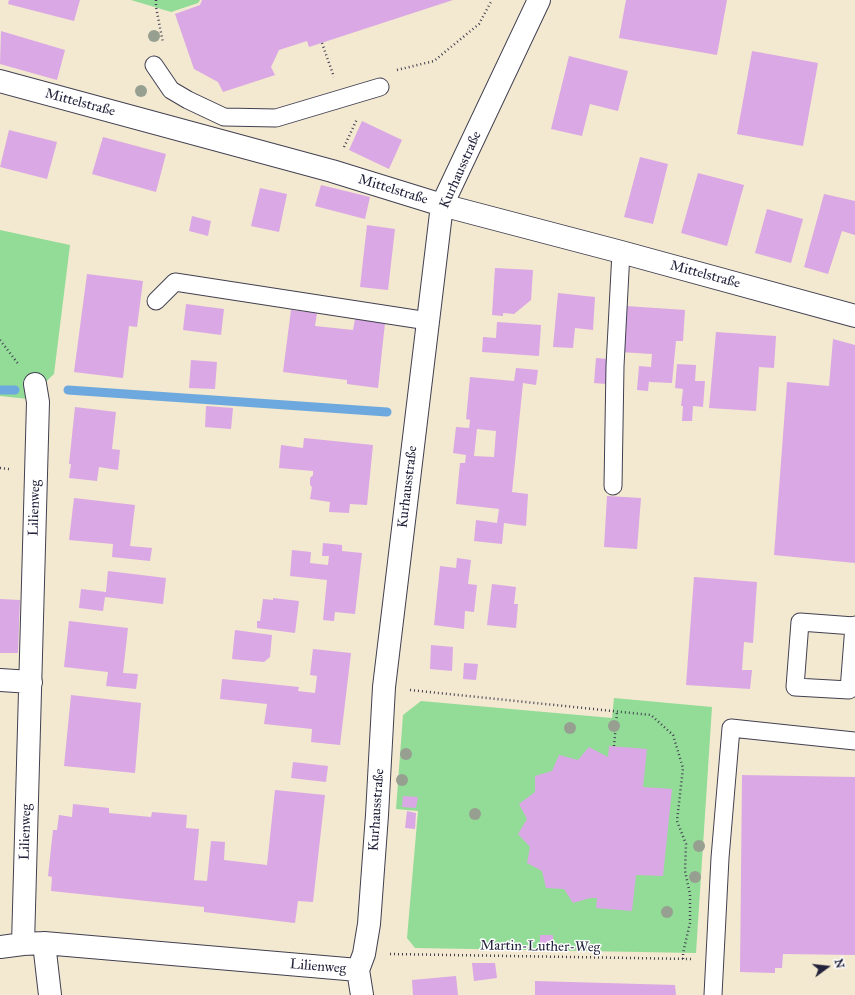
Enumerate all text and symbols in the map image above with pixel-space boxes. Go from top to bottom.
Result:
street label: Mittelstraße [43,86,117,120]
street label: Kurhausstraße [436,129,486,211]
street label: Mittelstraße [356,171,430,209]
street label: Mittelstraße [668,258,742,292]
street label: Kurhausstraße [395,445,421,529]
street label: Lilienweg [26,480,44,536]
street label: Kurhausstraße [366,768,388,852]
street label: Lilienweg [17,804,35,860]
street label: Martin-Luther-Weg [480,938,600,956]
north arrow [807,947,847,987]
street label: Lilienweg [289,956,347,978]
text: N [832,958,847,970]

